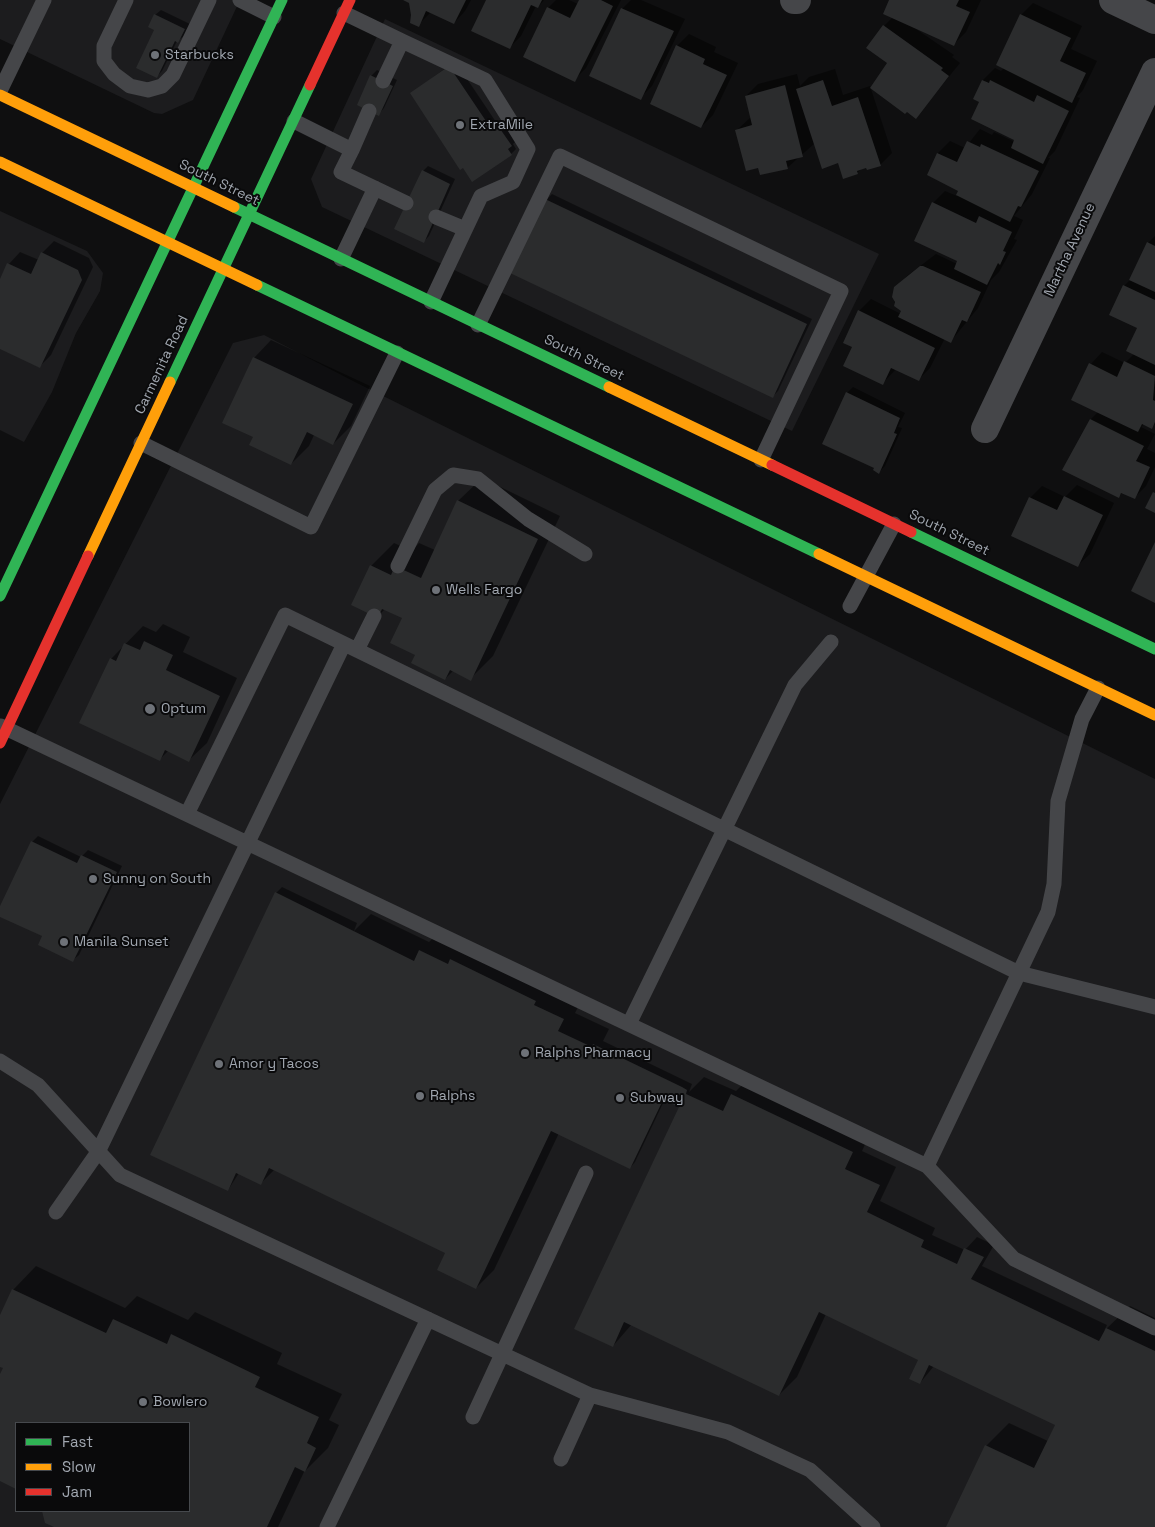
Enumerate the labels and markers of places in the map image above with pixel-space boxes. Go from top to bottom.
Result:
place label: Starbucks [165,47,234,63]
marker: Starbucks [149,49,161,61]
place label: ExtraMile [470,117,533,133]
marker: ExtraMile [454,119,466,131]
place label: Wells Fargo [446,582,522,598]
marker: Wells Fargo [430,584,442,596]
place label: Optum [161,701,206,717]
marker: Optum [143,702,157,716]
place label: Sunny on South [103,871,211,887]
marker: Sunny on South [87,873,99,885]
place label: Manila Sunset [74,934,169,950]
marker: Manila Sunset [58,936,70,948]
place label: Ralphs Pharmacy [535,1045,651,1061]
marker: Ralphs Pharmacy [519,1047,531,1059]
place label: Amor y Tacos [229,1056,319,1072]
marker: Amor y Tacos [213,1058,225,1070]
place label: Ralphs [430,1088,475,1104]
marker: Ralphs [414,1090,426,1102]
place label: Subway [630,1090,684,1106]
marker: Subway [614,1092,626,1104]
place label: Bowlero [153,1394,207,1410]
marker: Bowlero [137,1396,149,1408]

